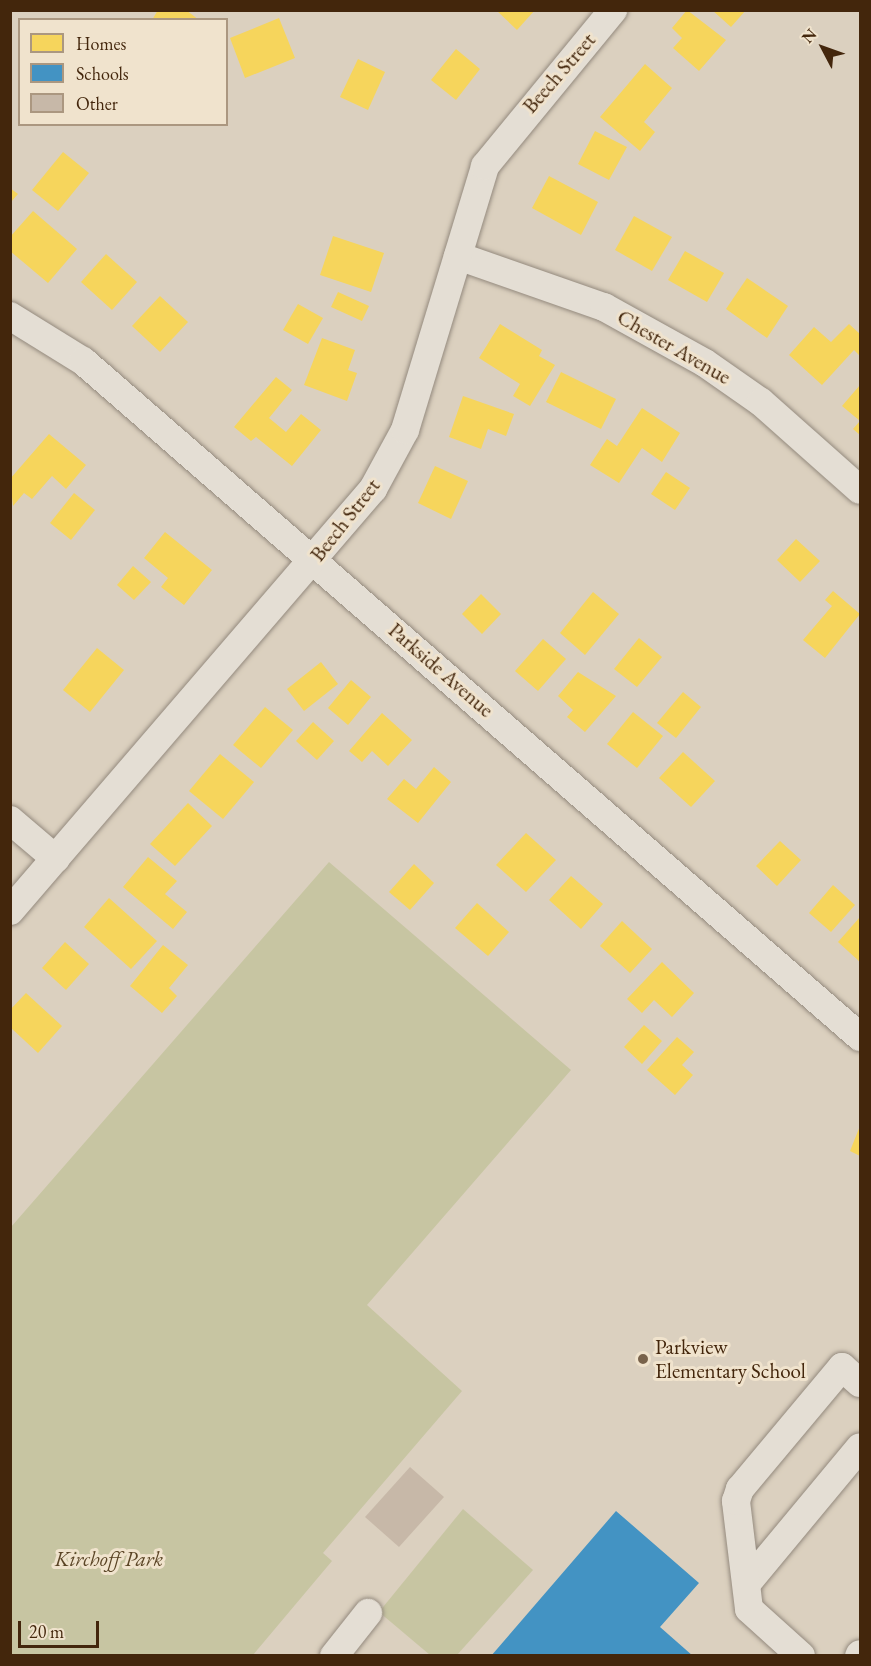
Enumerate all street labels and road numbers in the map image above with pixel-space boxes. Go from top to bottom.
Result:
street label: Beech Street [517,28,601,118]
street label: Chester Avenue [613,304,735,390]
street label: Beech Street [305,474,385,566]
street label: Parkside Avenue [383,618,499,722]

